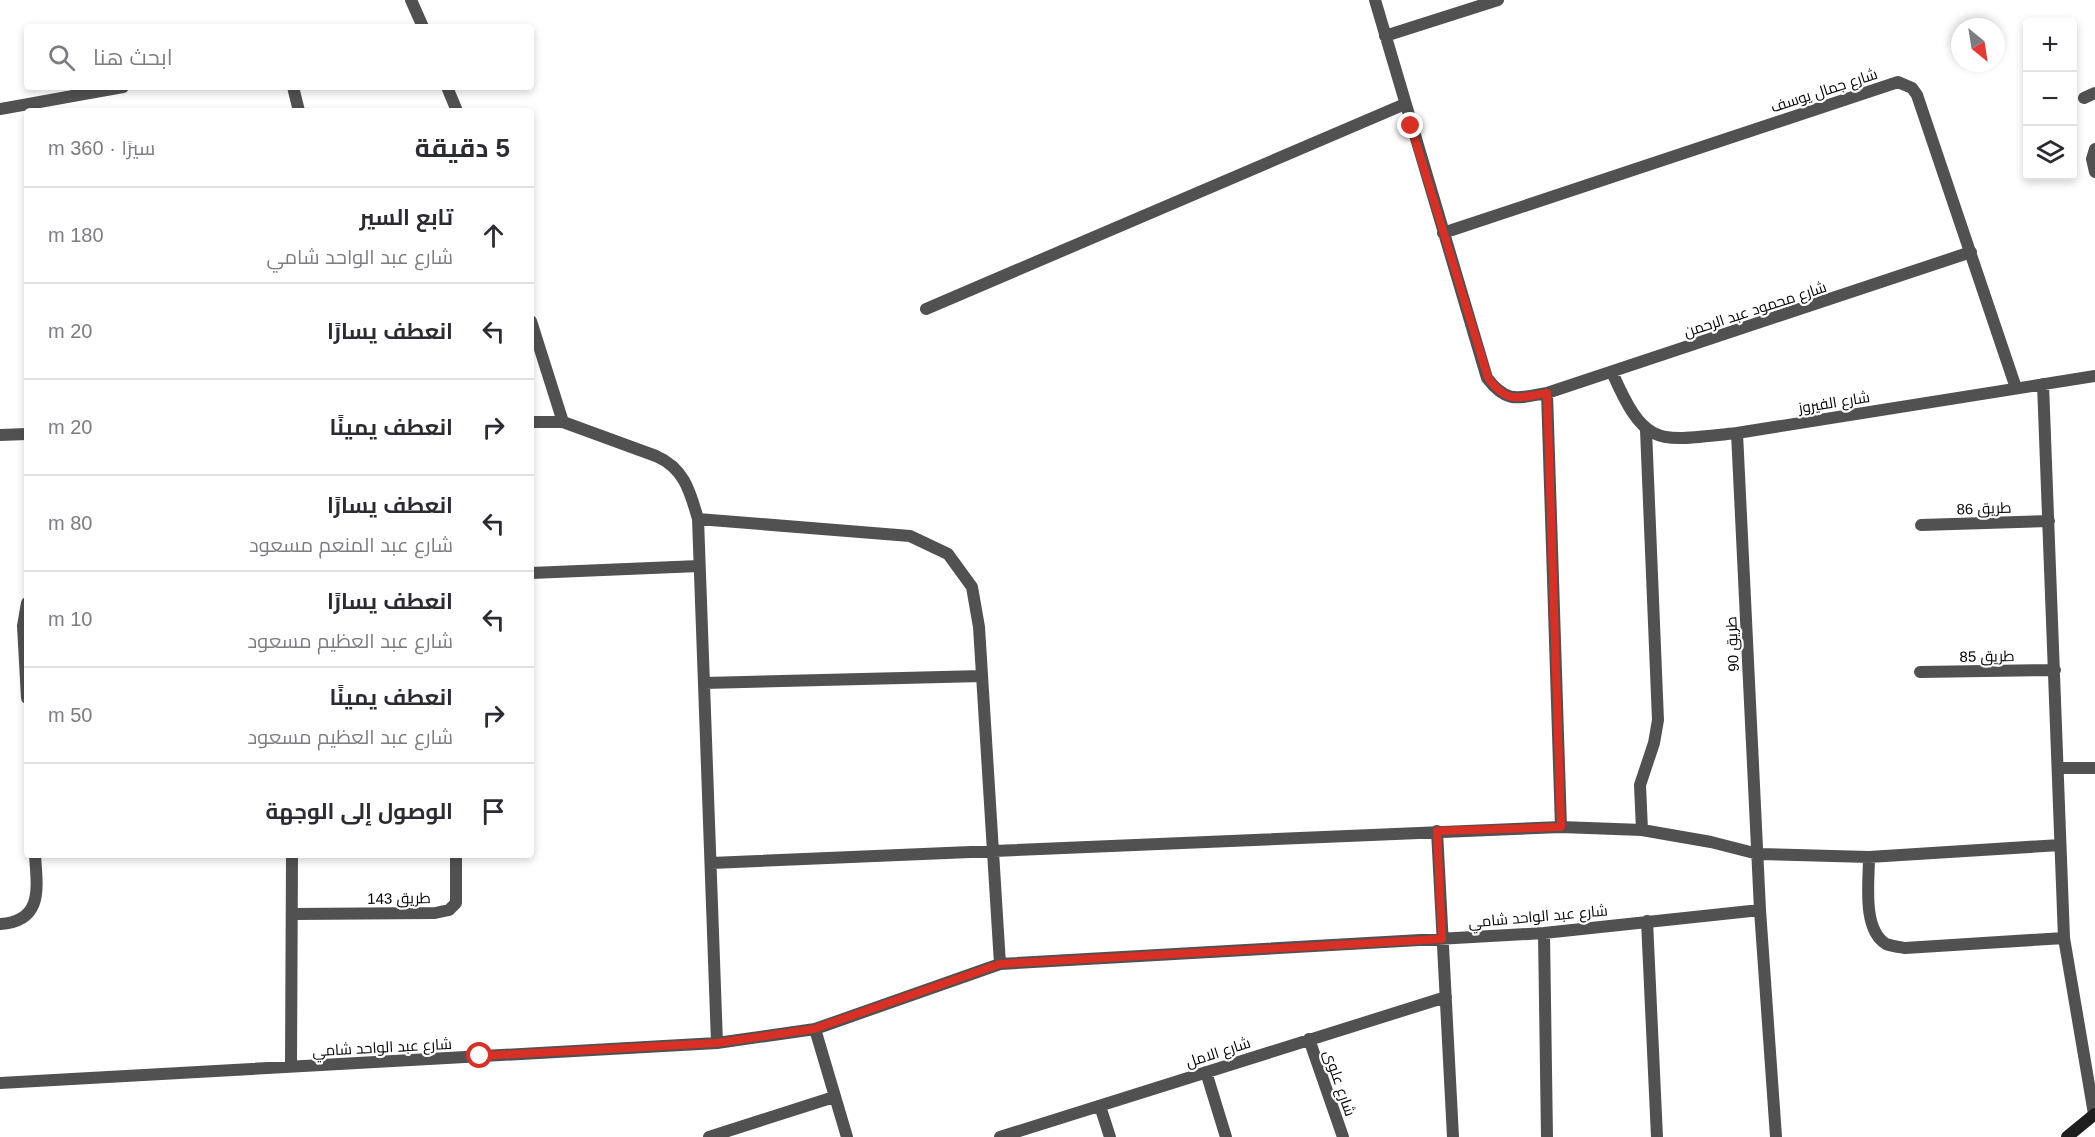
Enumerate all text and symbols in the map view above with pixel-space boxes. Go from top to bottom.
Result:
north arrow [1951,18,2005,72]
map controls [2023,18,2077,180]
button: + [2023,18,2077,72]
search box [24,24,534,90]
icon: search [45,41,78,74]
text: ابحث هنا [93,45,173,70]
street label: شارع جمال يوسف [1769,65,1880,118]
button: − [2023,72,2077,126]
route end [1397,112,1423,138]
button: layers [2023,126,2077,180]
text: 5 دقيقة [415,133,510,163]
text: سيرًا · 360 m [48,137,155,159]
text: تابع السير [359,205,453,230]
icon: ahead [477,219,510,252]
text: 180 m [48,224,104,246]
text: شارع عبد الواحد شامي [267,246,453,268]
street label: شارع محمود عبد الرحمن [1681,278,1829,343]
icon: left [477,315,510,348]
text: انعطف يسارًا [327,319,453,344]
text: 20 m [48,320,92,342]
street label: شارع الفيروز [1796,388,1871,419]
icon: right [477,411,510,444]
text: انعطف يمينًا [330,415,453,440]
text: 20 m [48,416,92,438]
text: انعطف يسارًا [327,493,453,518]
street label: طريق 86 [1956,499,2012,519]
icon: left [477,507,510,540]
text: 80 m [48,512,92,534]
text: شارع عبد المنعم مسعود [249,534,453,556]
text: انعطف يسارًا [327,589,453,614]
icon: left [477,603,510,636]
text: 10 m [48,608,92,630]
street label: طريق 90 [1722,616,1744,672]
text: شارع عبد العظيم مسعود [248,630,453,652]
street label: طريق 85 [1959,647,2015,667]
text: انعطف يمينًا [330,685,453,710]
icon: right [477,699,510,732]
text: 50 m [48,704,92,726]
text: شارع عبد العظيم مسعود [248,726,453,748]
icon: arrive [477,795,510,828]
text: الوصول إلى الوجهة [266,799,453,824]
street label: طريق 143 [367,889,431,909]
street label: شارع عبد الواحد شامي [1468,901,1609,935]
street label: شارع الامل [1183,1034,1253,1073]
street label: شارع عبد الواحد شامي [312,1035,452,1063]
route start [466,1042,492,1068]
street label: شارع علوى [1318,1048,1359,1119]

